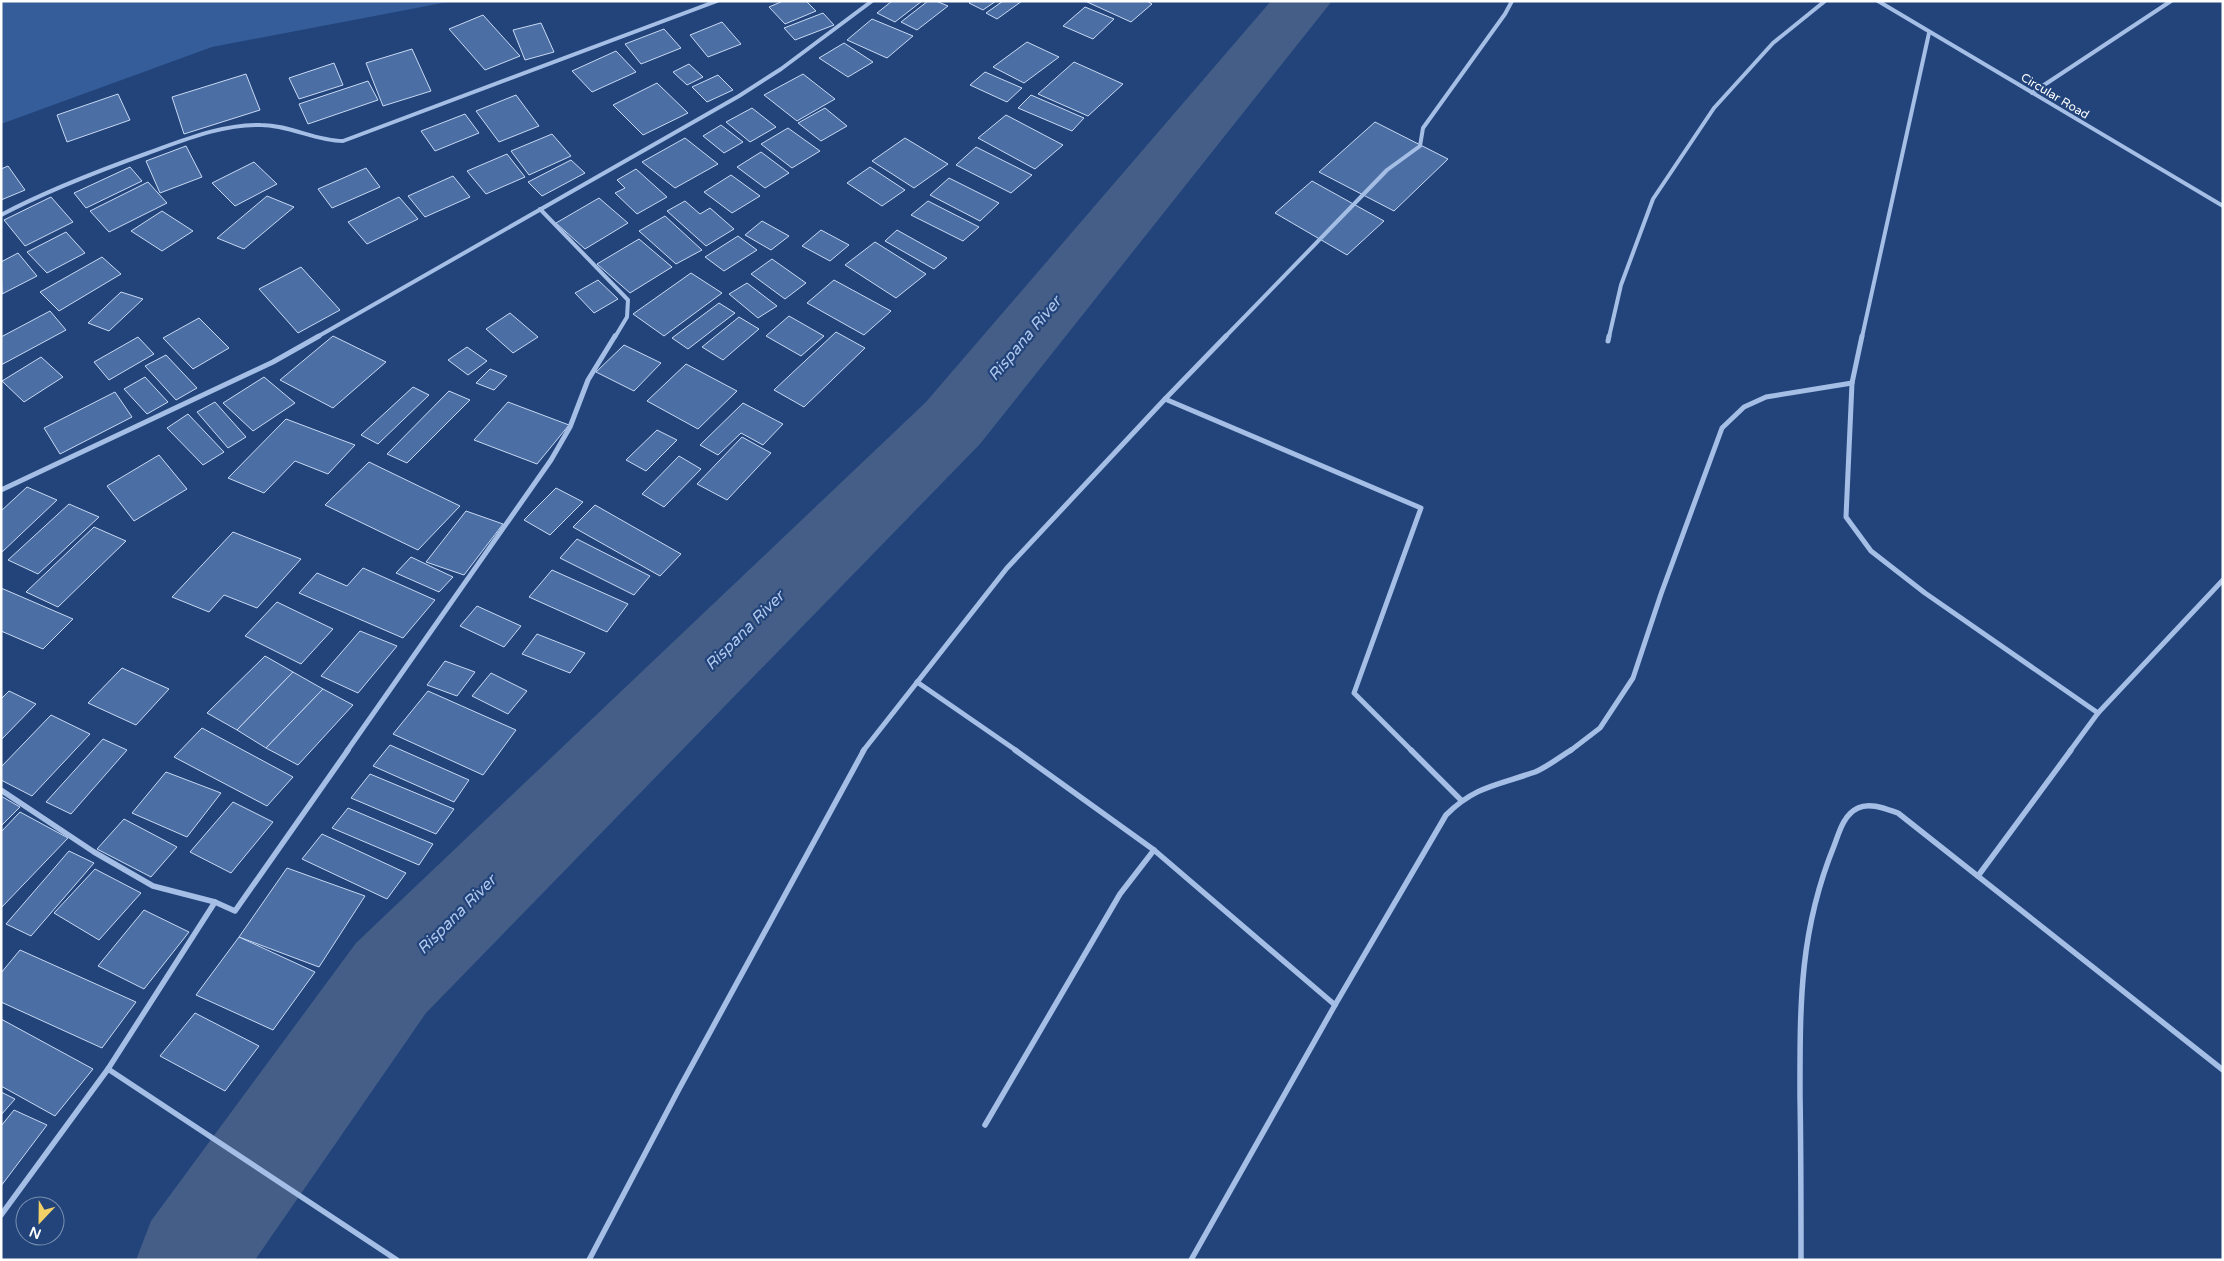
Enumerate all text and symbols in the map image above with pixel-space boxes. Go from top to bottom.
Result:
street label: Circular Road [2018,70,2092,122]
water label: Rispana River [984,291,1067,385]
water label: Rispana River [701,586,790,675]
water label: Rispana River [413,870,502,959]
north arrow [15,1196,65,1246]
text: N [27,1223,44,1243]

